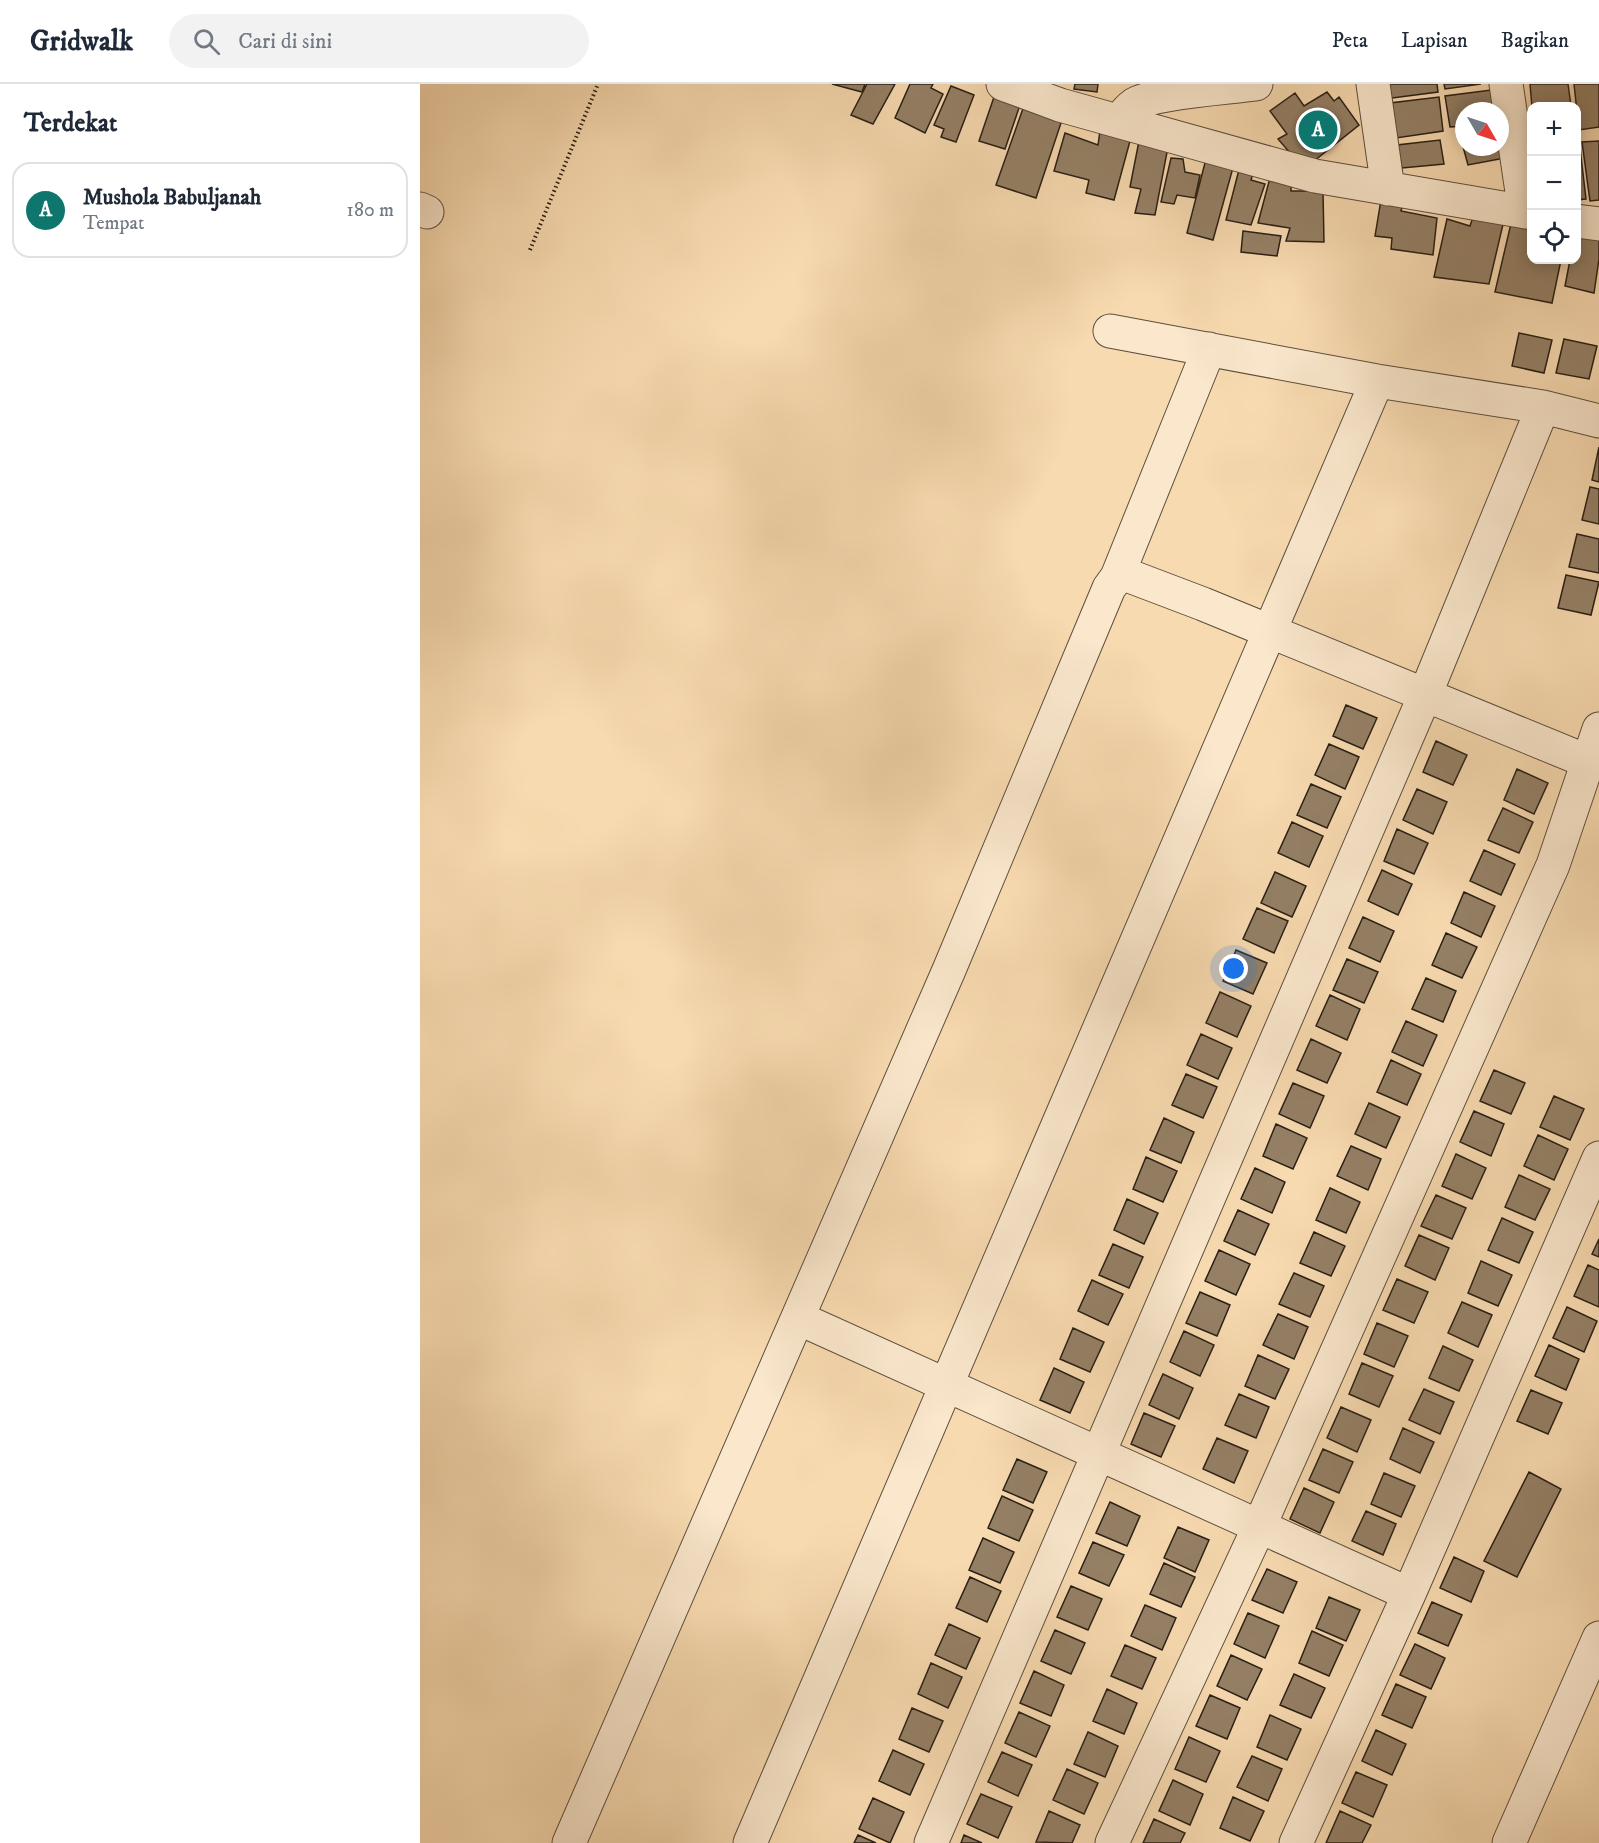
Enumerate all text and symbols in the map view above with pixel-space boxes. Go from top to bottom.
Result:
search box [169,14,589,68]
text: Gridwalk [30,24,133,59]
icon: search [190,25,223,58]
text: Cari di sini [238,28,332,55]
text: Peta [1332,28,1368,54]
text: Lapisan [1401,28,1468,54]
text: Bagikan [1501,28,1569,54]
north arrow [1455,102,1509,156]
map controls [1527,102,1581,264]
button: + [1527,102,1581,156]
text: Terdekat [24,107,117,140]
pin: A [1298,108,1338,152]
button: − [1527,156,1581,210]
text: Mushola Babuljanah [83,184,261,211]
text: A [39,198,52,223]
text: 180 m [347,198,394,223]
button: locate [1527,210,1581,264]
text: Tempat [83,211,144,236]
your location [1219,954,1248,983]

